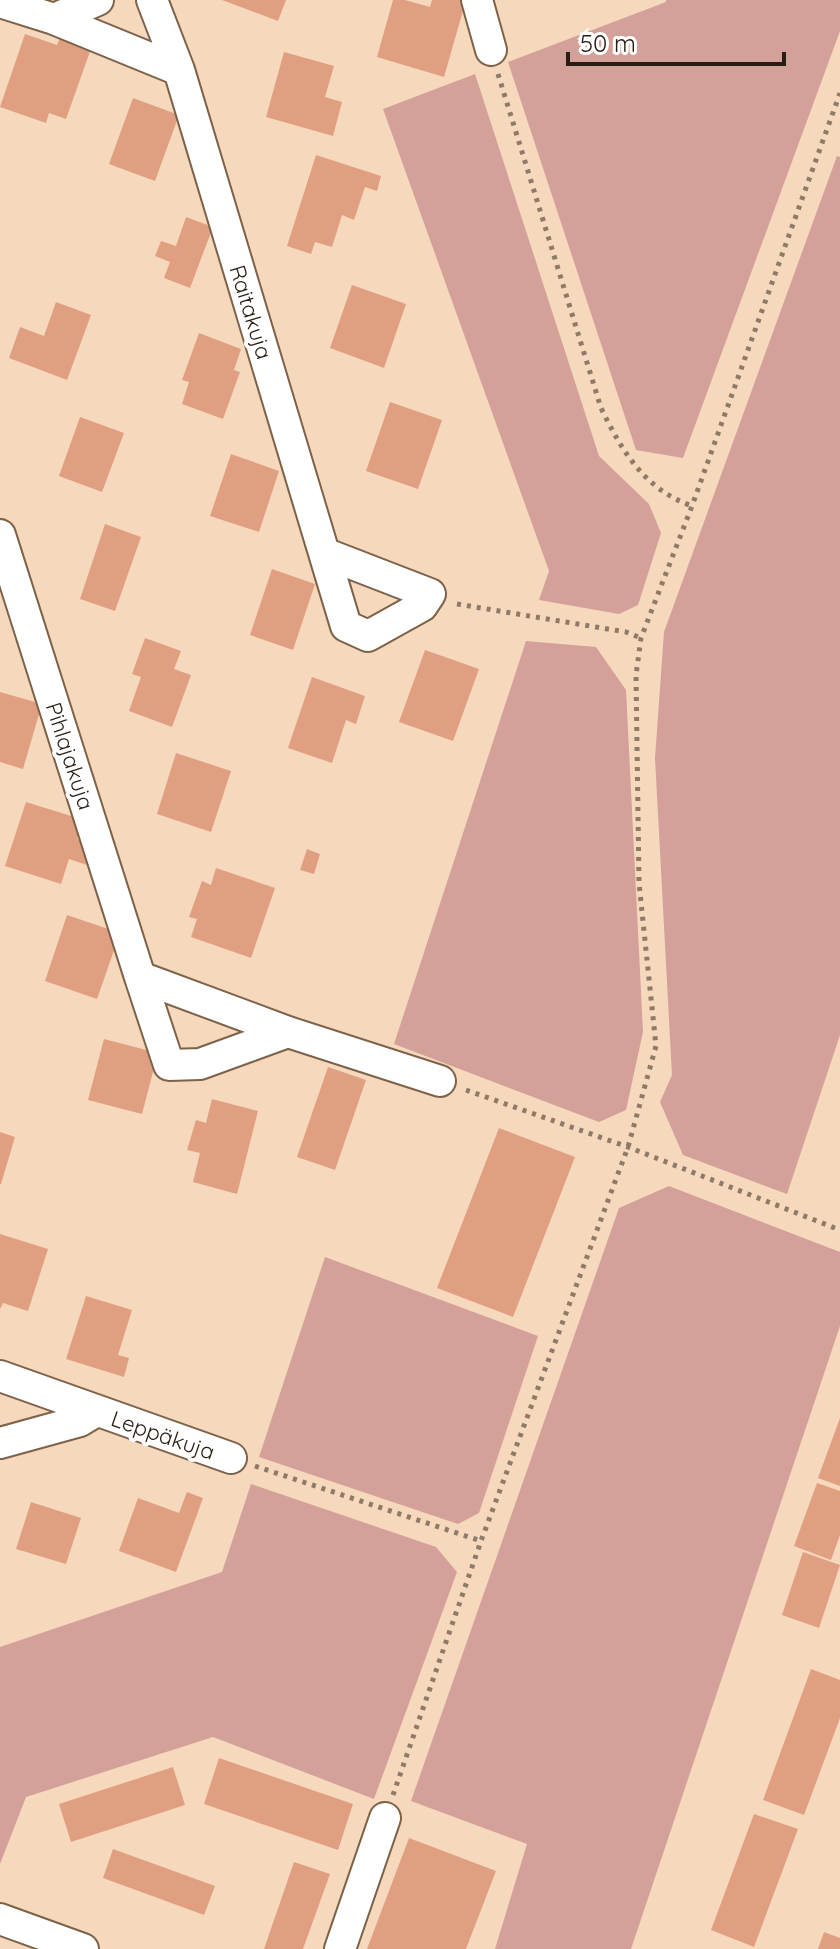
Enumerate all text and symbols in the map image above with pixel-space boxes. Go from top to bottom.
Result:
scale bar [568,16,784,66]
text: 50 m [580,28,636,58]
street label: Raitakuja [223,261,279,363]
street label: Pihlajakuja [39,699,101,813]
street label: Leppäkuja [108,1404,218,1466]

